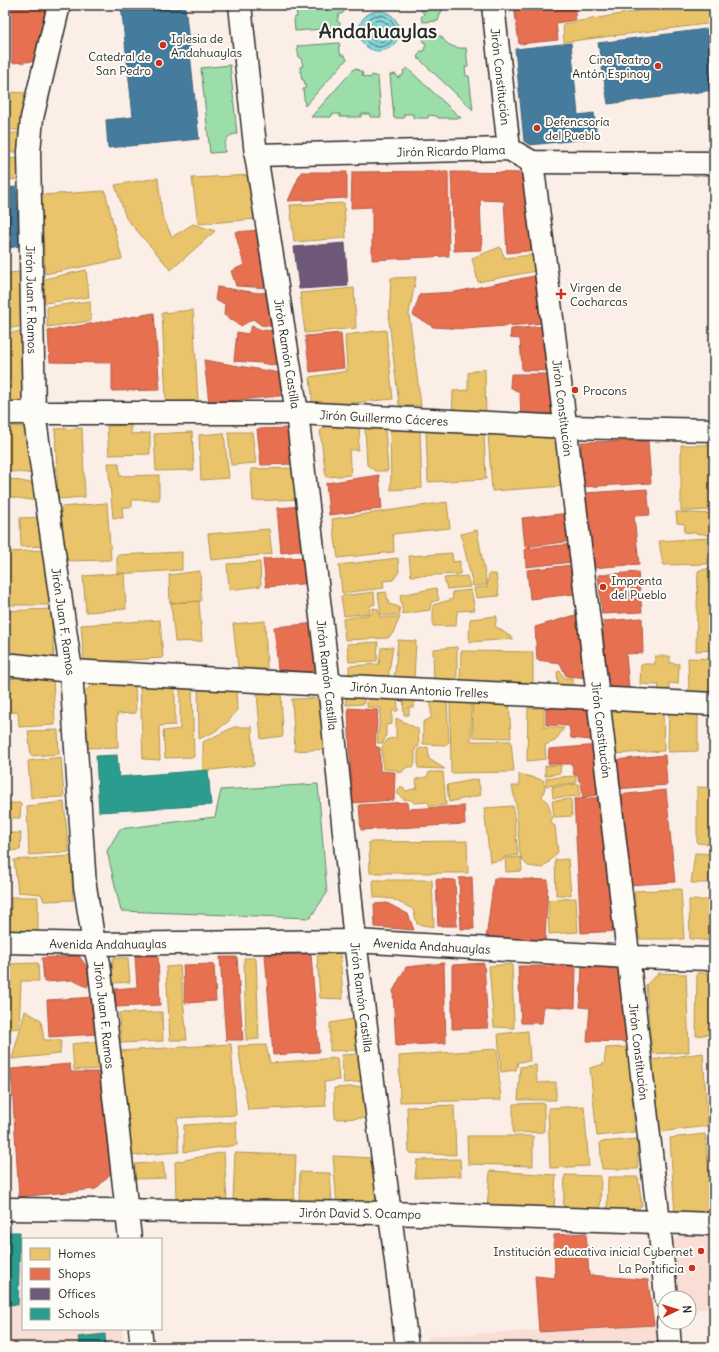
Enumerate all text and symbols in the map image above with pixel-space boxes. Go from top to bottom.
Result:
district label: Andahuaylas [319,18,437,43]
street label: Jirón Constitución [488,27,514,126]
place label: Iglesia de Andahuaylas [171,31,242,60]
marker: Iglesia de Andahuaylas [158,40,168,50]
place label: Catedral de San Pedro [88,49,151,78]
place label: Cine Teatro Antón Espinoy [572,52,650,81]
marker: Catedral de San Pedro [154,58,164,68]
marker: Cine Teatro Antón Espinoy [653,61,663,71]
place label: Defencsoría del Pueblo [545,114,610,143]
marker: Defencsoría del Pueblo [532,123,542,133]
street label: Jirón Ricardo Plama [396,142,506,159]
street label: Jirón Juan F. Ramos [23,245,40,354]
place label: Virgen de Cocharcas [570,280,628,309]
marker: Virgen de Cocharcas [555,288,567,300]
street label: Jirón Ramón Castilla [271,298,304,410]
street label: Jirón Constitución [550,359,577,457]
place label: Procons [583,383,627,398]
marker: Procons [570,385,580,395]
street label: Jirón Guillermo Cáceres [319,407,449,428]
street label: Jirón Juan F. Ramos [49,567,79,676]
place label: Imprenta del Pueblo [611,573,667,602]
marker: Imprenta del Pueblo [598,582,608,592]
street label: Jirón Ramón Castilla [314,619,341,731]
street label: Jirón Juan Antonio Trelles [350,679,489,700]
street label: Jirón Constitución [589,680,615,779]
street label: Avenida Andahuaylas [49,935,167,952]
street label: Avenida Andahuaylas [373,935,491,956]
street label: Jirón Ramón Castilla [348,941,377,1053]
street label: Jirón Juan F. Ramos [91,960,118,1070]
street label: Jirón Constitución [626,1002,652,1101]
street label: Jirón David S. Ocampo [299,1205,422,1222]
legend [22,1238,162,1330]
place label: Institución educativa inicial Cybernet [493,1244,693,1259]
text: Homes [58,1246,96,1261]
marker: Institución educativa inicial Cybernet [696,1246,706,1256]
place label: La Pontificia [618,1261,684,1276]
marker: La Pontificia [687,1263,697,1273]
text: Shops [58,1266,91,1281]
text: Offices [58,1286,96,1301]
north arrow [657,1290,697,1330]
text: N [680,1305,694,1314]
text: Schools [58,1306,99,1321]

